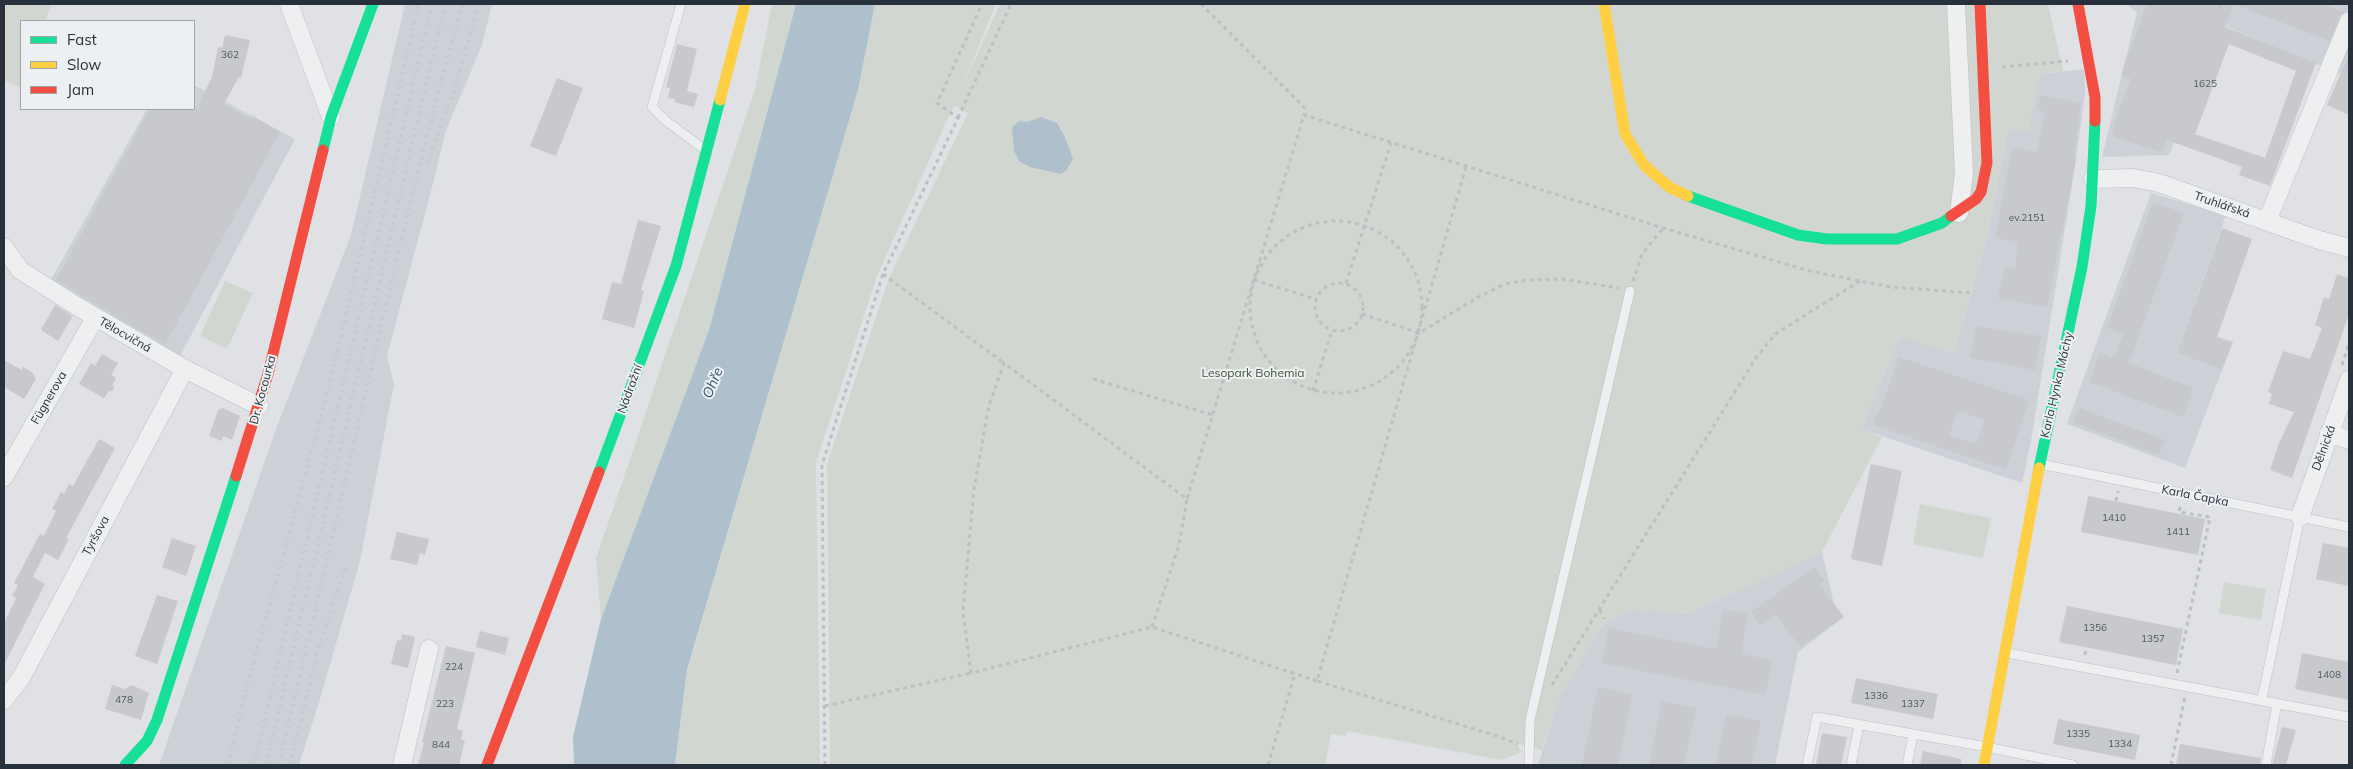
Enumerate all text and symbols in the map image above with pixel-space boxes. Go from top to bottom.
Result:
legend [20,20,195,110]
text: Fast [67,30,97,49]
house number: 362 [221,49,239,61]
text: Slow [67,55,101,74]
house number: 1625 [2193,78,2217,90]
text: Jam [67,80,94,99]
street label: Truhlářská [2192,189,2252,221]
house number: ev.2151 [2009,212,2045,224]
street label: Tělocvičná [96,314,154,356]
street label: Karla Hynka Máchy [2038,331,2076,439]
street label: Dr. Kocourka [247,354,279,426]
street label: Nádražní [615,363,645,415]
water label: Ohře [699,365,727,401]
park label: Lesopark Bohemia [1201,366,1305,380]
street label: Fügnerova [28,369,70,427]
street label: Dělnická [2309,423,2339,473]
street label: Karla Čapka [2160,482,2230,510]
house number: 1410 [2102,512,2126,524]
street label: Tyršova [79,514,113,558]
house number: 1411 [2166,526,2190,538]
house number: 1356 [2083,622,2107,634]
house number: 1357 [2141,633,2165,645]
house number: 224 [445,661,463,673]
house number: 1408 [2317,669,2341,681]
house number: 1336 [1864,690,1888,702]
house number: 478 [115,694,133,706]
house number: 223 [436,698,454,710]
house number: 1337 [1901,698,1925,710]
house number: 1335 [2066,728,2090,740]
house number: 1334 [2108,738,2132,750]
house number: 844 [432,739,450,751]

